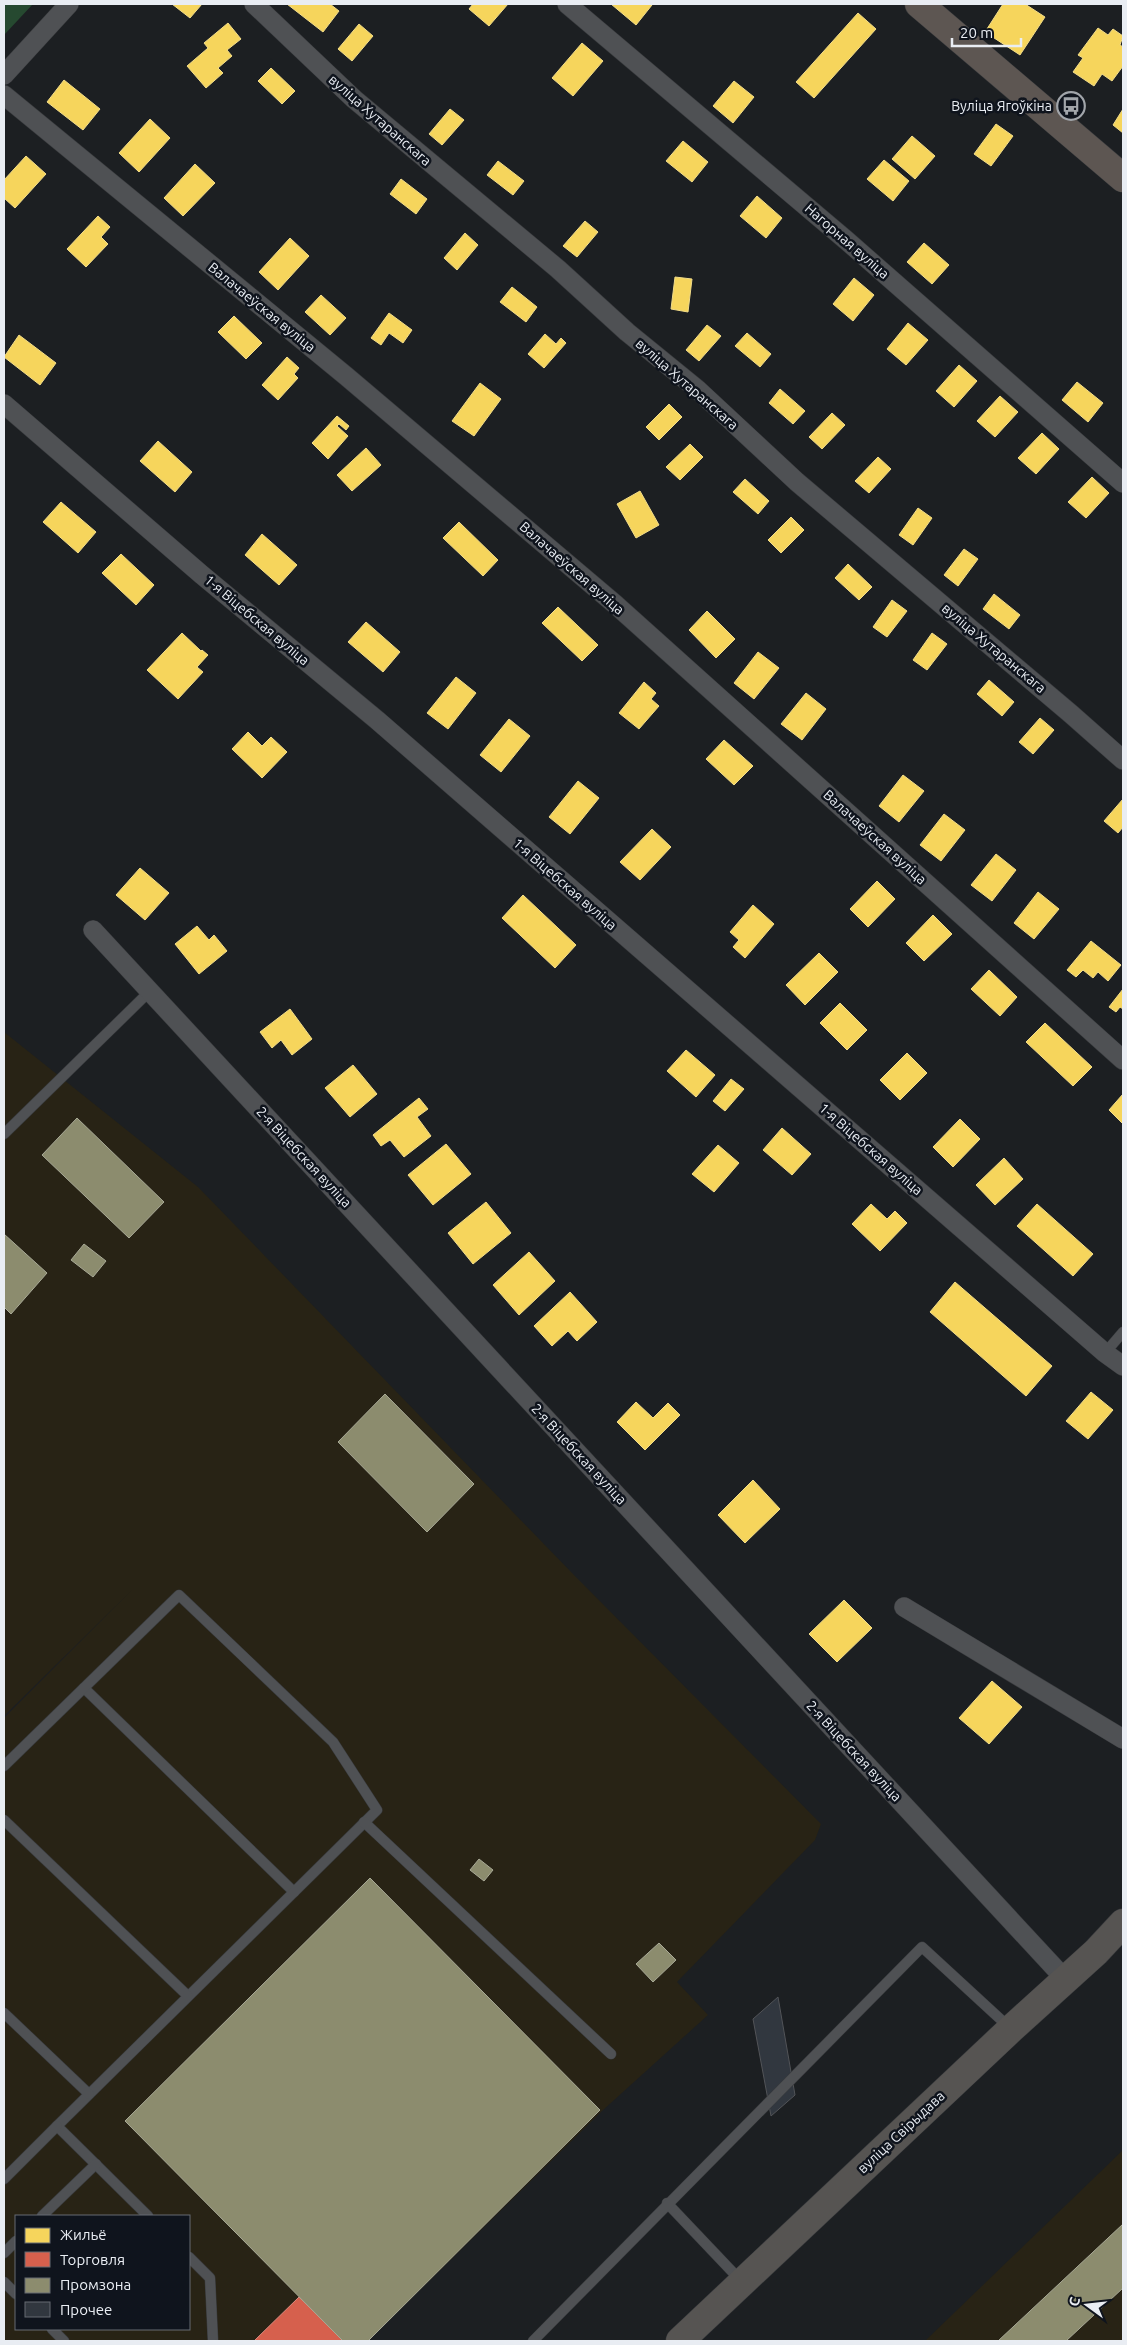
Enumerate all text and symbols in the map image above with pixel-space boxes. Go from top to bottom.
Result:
scale bar [952,15,1021,47]
text: 20 m [960,24,993,41]
street label: вуліца Хутаранскага [325,71,435,169]
bus stop icon: Вуліца Ягоўкіна [1056,91,1086,121]
place label: Вуліца Ягоўкіна [951,98,1052,114]
street label: Нагорная вуліца [802,200,892,282]
street label: Валачаеўская вуліца [205,259,319,355]
street label: вуліца Хутаранскага [632,335,742,433]
street label: Валачаеўская вуліца [516,518,628,618]
street label: 1-я Віцебская вуліца [201,571,313,669]
street label: вуліца Хутаранскага [939,600,1049,696]
street label: Валачаеўская вуліца [820,786,930,888]
street label: 1-я Віцебская вуліца [510,835,620,933]
street label: 1-я Віцебская вуліца [816,1100,926,1198]
street label: 2-я Віцебская вуліца [253,1103,355,1211]
street label: 2-я Віцебская вуліца [528,1400,630,1508]
street label: 2-я Віцебская вуліца [803,1697,905,1805]
street label: вуліца Свірыдава [854,2088,948,2176]
legend [15,2215,190,2330]
text: Жильё [60,2226,107,2243]
text: Торговля [60,2251,125,2268]
text: Промзона [60,2276,131,2293]
north arrow [1062,2280,1112,2330]
text: С [1066,2295,1083,2308]
text: Прочее [60,2301,112,2318]

